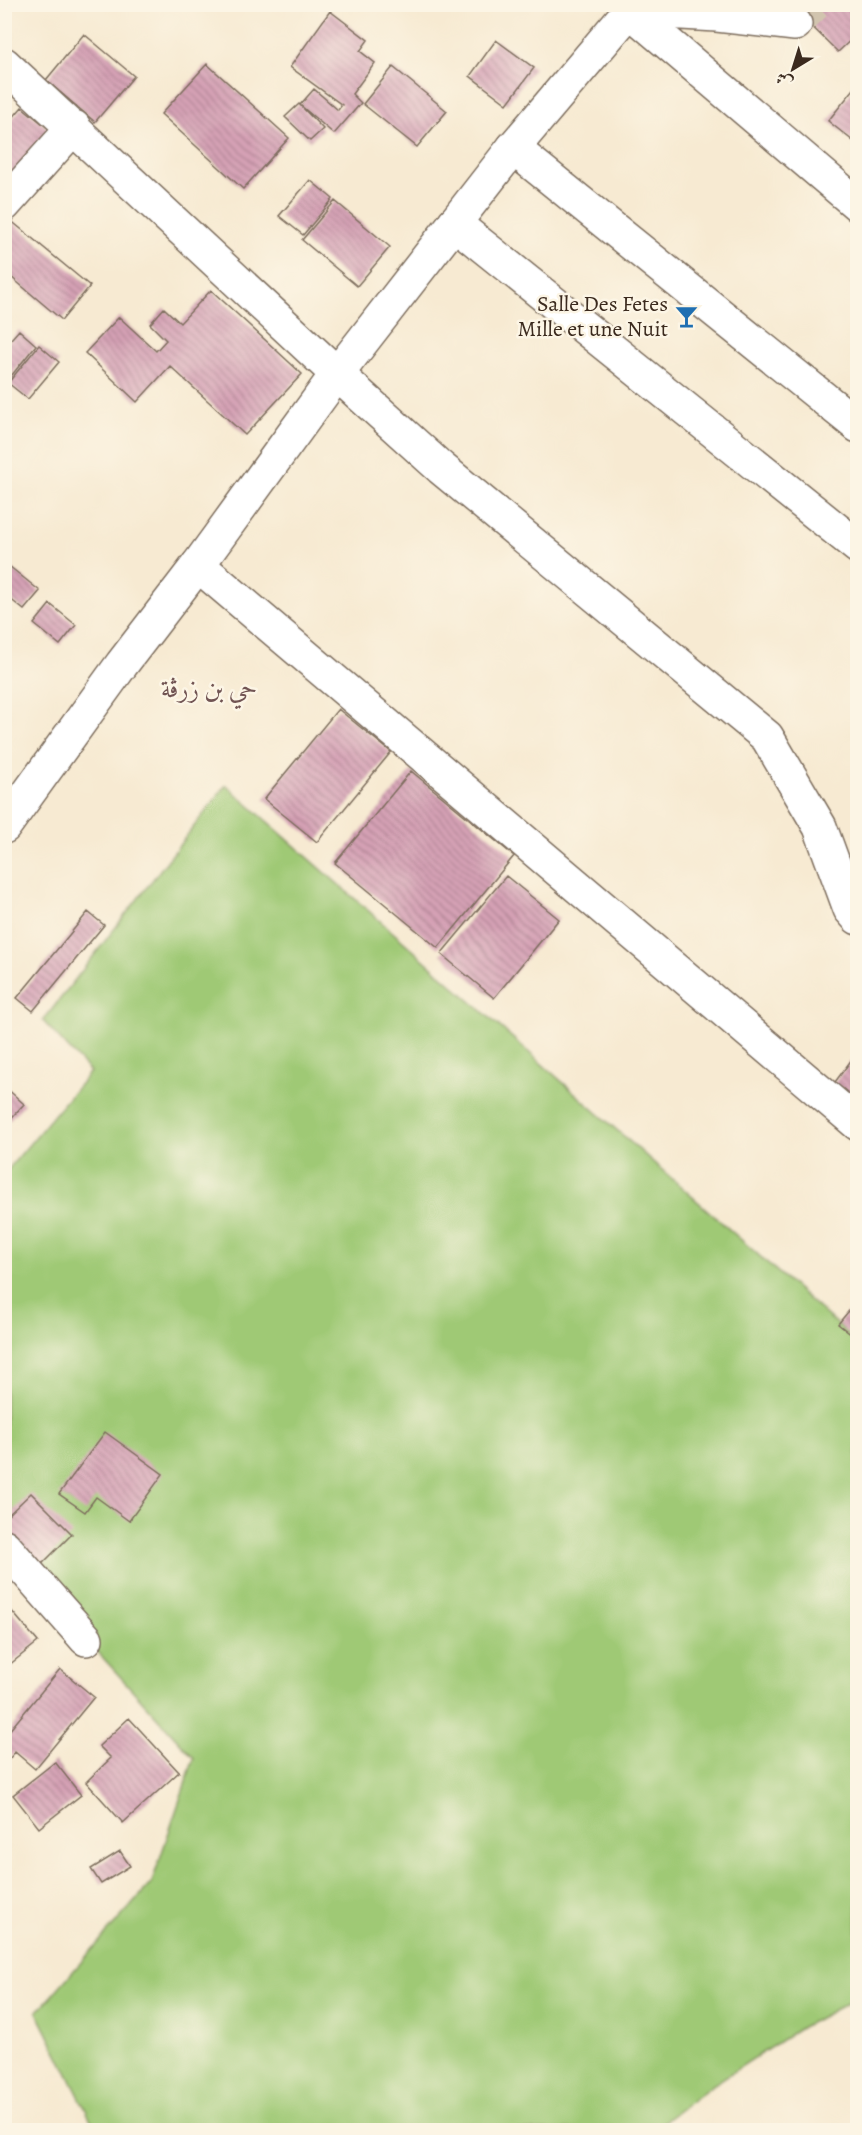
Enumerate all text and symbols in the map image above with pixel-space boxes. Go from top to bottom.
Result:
north arrow [763,39,823,99]
text: ش [771,66,797,94]
place label: Salle Des Fetes Mille et une Nuit [518,289,668,344]
bar icon: Salle Des Fetes Mille et une Nuit [673,303,699,329]
district label: حي بن زرڤة [161,671,257,710]

